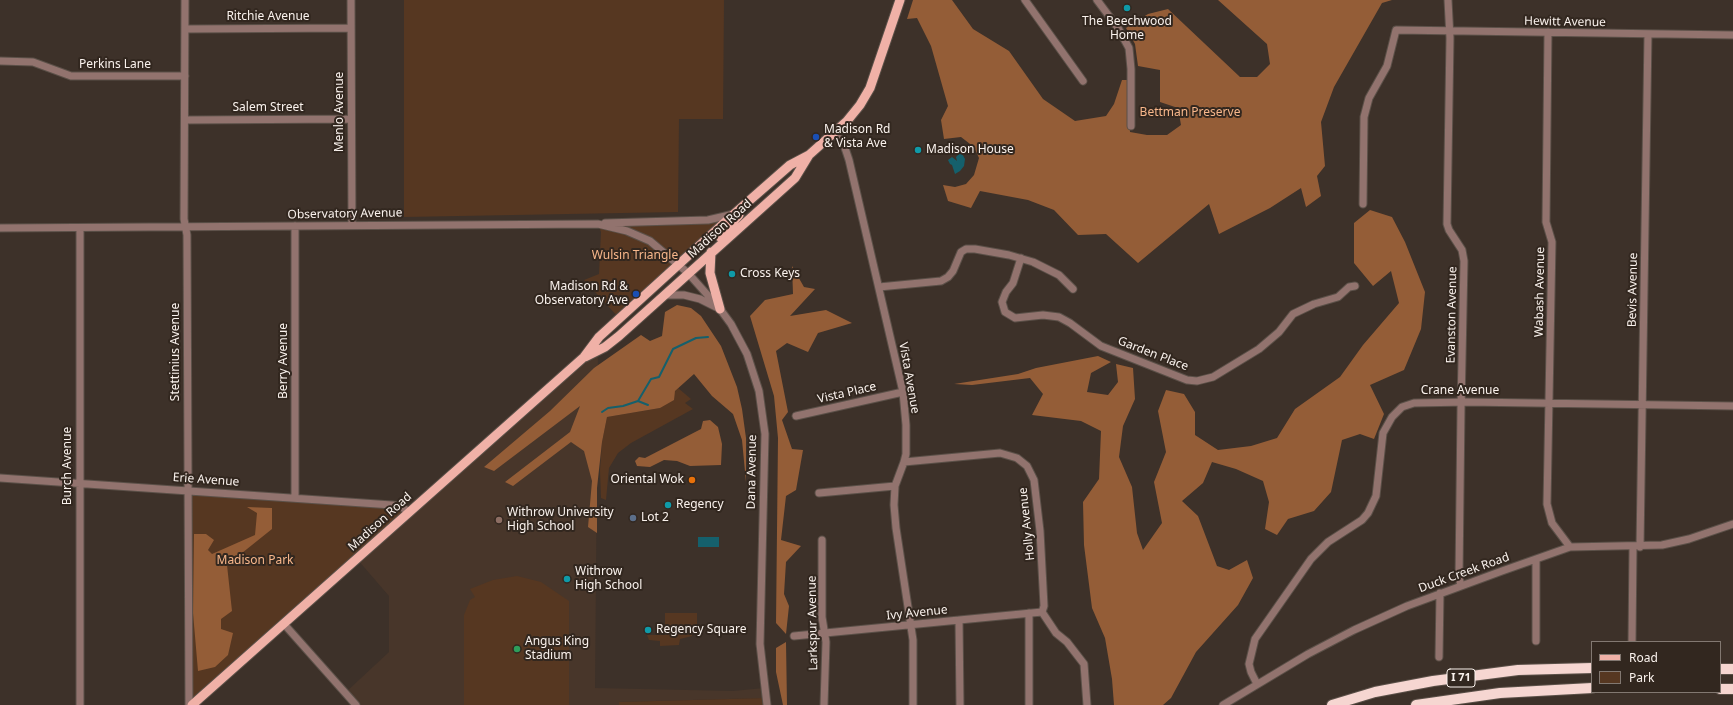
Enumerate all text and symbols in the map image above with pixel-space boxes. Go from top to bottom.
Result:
marker: The Beechwood Home [1122,3,1132,13]
street label: Ritchie Avenue [226,10,310,24]
street label: Hewitt Avenue [1524,14,1606,30]
place label: The Beechwood Home [1082,15,1172,43]
street label: Perkins Lane [79,58,151,72]
street label: Menlo Avenue [333,72,347,152]
street label: Salem Street [232,101,304,115]
park label: Bettman Preserve [1140,106,1240,120]
place label: Madison Rd & Vista Ave [824,123,890,151]
marker: Madison Rd & Vista Ave [811,132,821,142]
place label: Madison House [926,143,1014,157]
marker: Madison House [913,145,923,155]
street label: Madison Road [685,197,755,261]
street label: Observatory Avenue [287,206,403,222]
street label: Wabash Avenue [1532,247,1548,337]
park label: Wulsin Triangle [592,249,678,263]
street label: Bevis Avenue [1625,253,1641,327]
street label: Evanston Avenue [1444,266,1460,364]
place label: Cross Keys [740,267,800,281]
marker: Cross Keys [727,269,737,279]
place label: Madison Rd & Observatory Ave [535,280,628,308]
marker: Madison Rd & Observatory Ave [631,289,641,299]
street label: Stettinius Avenue [169,303,183,401]
street label: Berry Avenue [277,323,291,399]
street label: Garden Place [1116,334,1190,374]
street label: Vista Avenue [896,341,922,415]
street label: Vista Place [816,379,878,407]
street label: Crane Avenue [1421,384,1499,398]
street label: Burch Avenue [61,427,75,505]
street label: Dana Avenue [744,434,760,510]
street label: Erie Avenue [172,470,240,490]
place label: Oriental Wok [611,473,684,487]
marker: Oriental Wok [687,475,697,485]
street label: Holly Avenue [1016,487,1038,561]
street label: Madison Road [345,490,415,554]
place label: Regency [676,498,724,512]
marker: Regency [663,500,673,510]
place label: Withrow University High School [507,506,614,534]
place label: Lot 2 [641,511,669,525]
marker: Lot 2 [628,513,638,523]
marker: Withrow University High School [494,515,504,525]
street label: Duck Creek Road [1417,550,1511,596]
park label: Madison Park [217,554,293,568]
place label: Withrow High School [575,565,642,593]
marker: Withrow High School [562,574,572,584]
street label: Larkspur Avenue [805,575,821,671]
street label: Ivy Avenue [886,603,948,623]
place label: Regency Square [656,623,746,637]
marker: Regency Square [643,625,653,635]
place label: Angus King Stadium [525,635,589,663]
legend [1591,641,1721,693]
marker: Angus King Stadium [512,644,522,654]
text: Road [1629,649,1658,666]
road number: I 71 [1447,669,1475,687]
text: Park [1629,669,1654,686]

